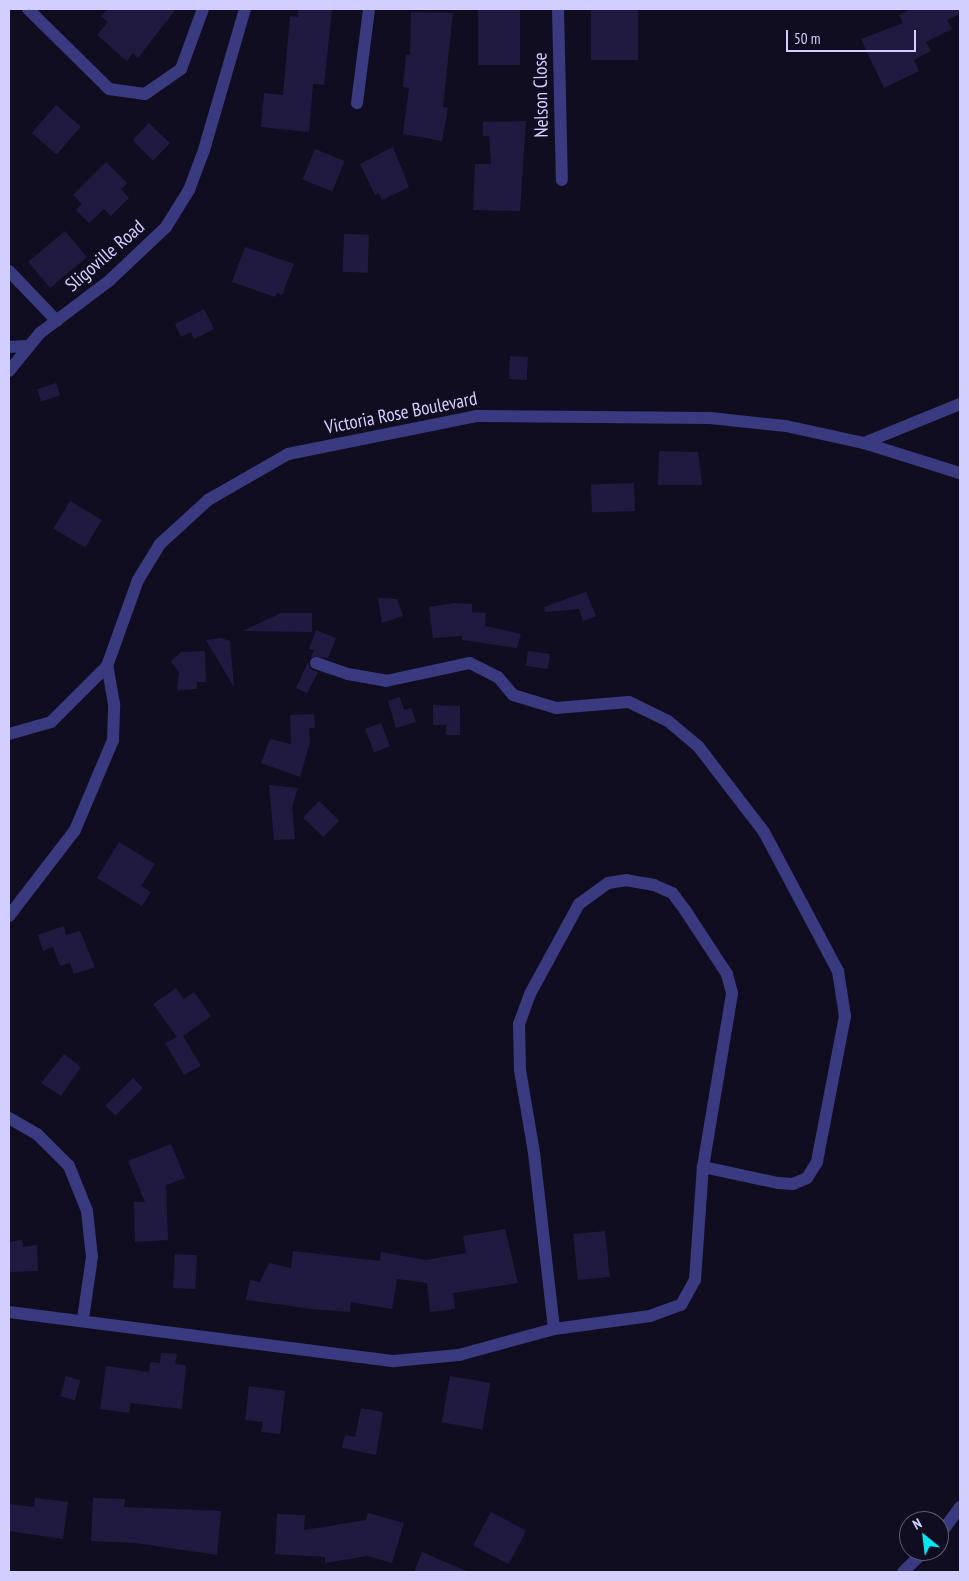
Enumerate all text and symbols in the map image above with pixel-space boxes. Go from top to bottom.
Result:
scale bar [789,20,919,52]
text: 50 m [794,29,820,48]
street label: Nelson Close [529,52,553,138]
street label: Sligoville Road [61,215,149,297]
street label: Victoria Rose Boulevard [323,387,479,439]
north arrow [899,1511,949,1561]
text: N [910,1514,925,1533]

